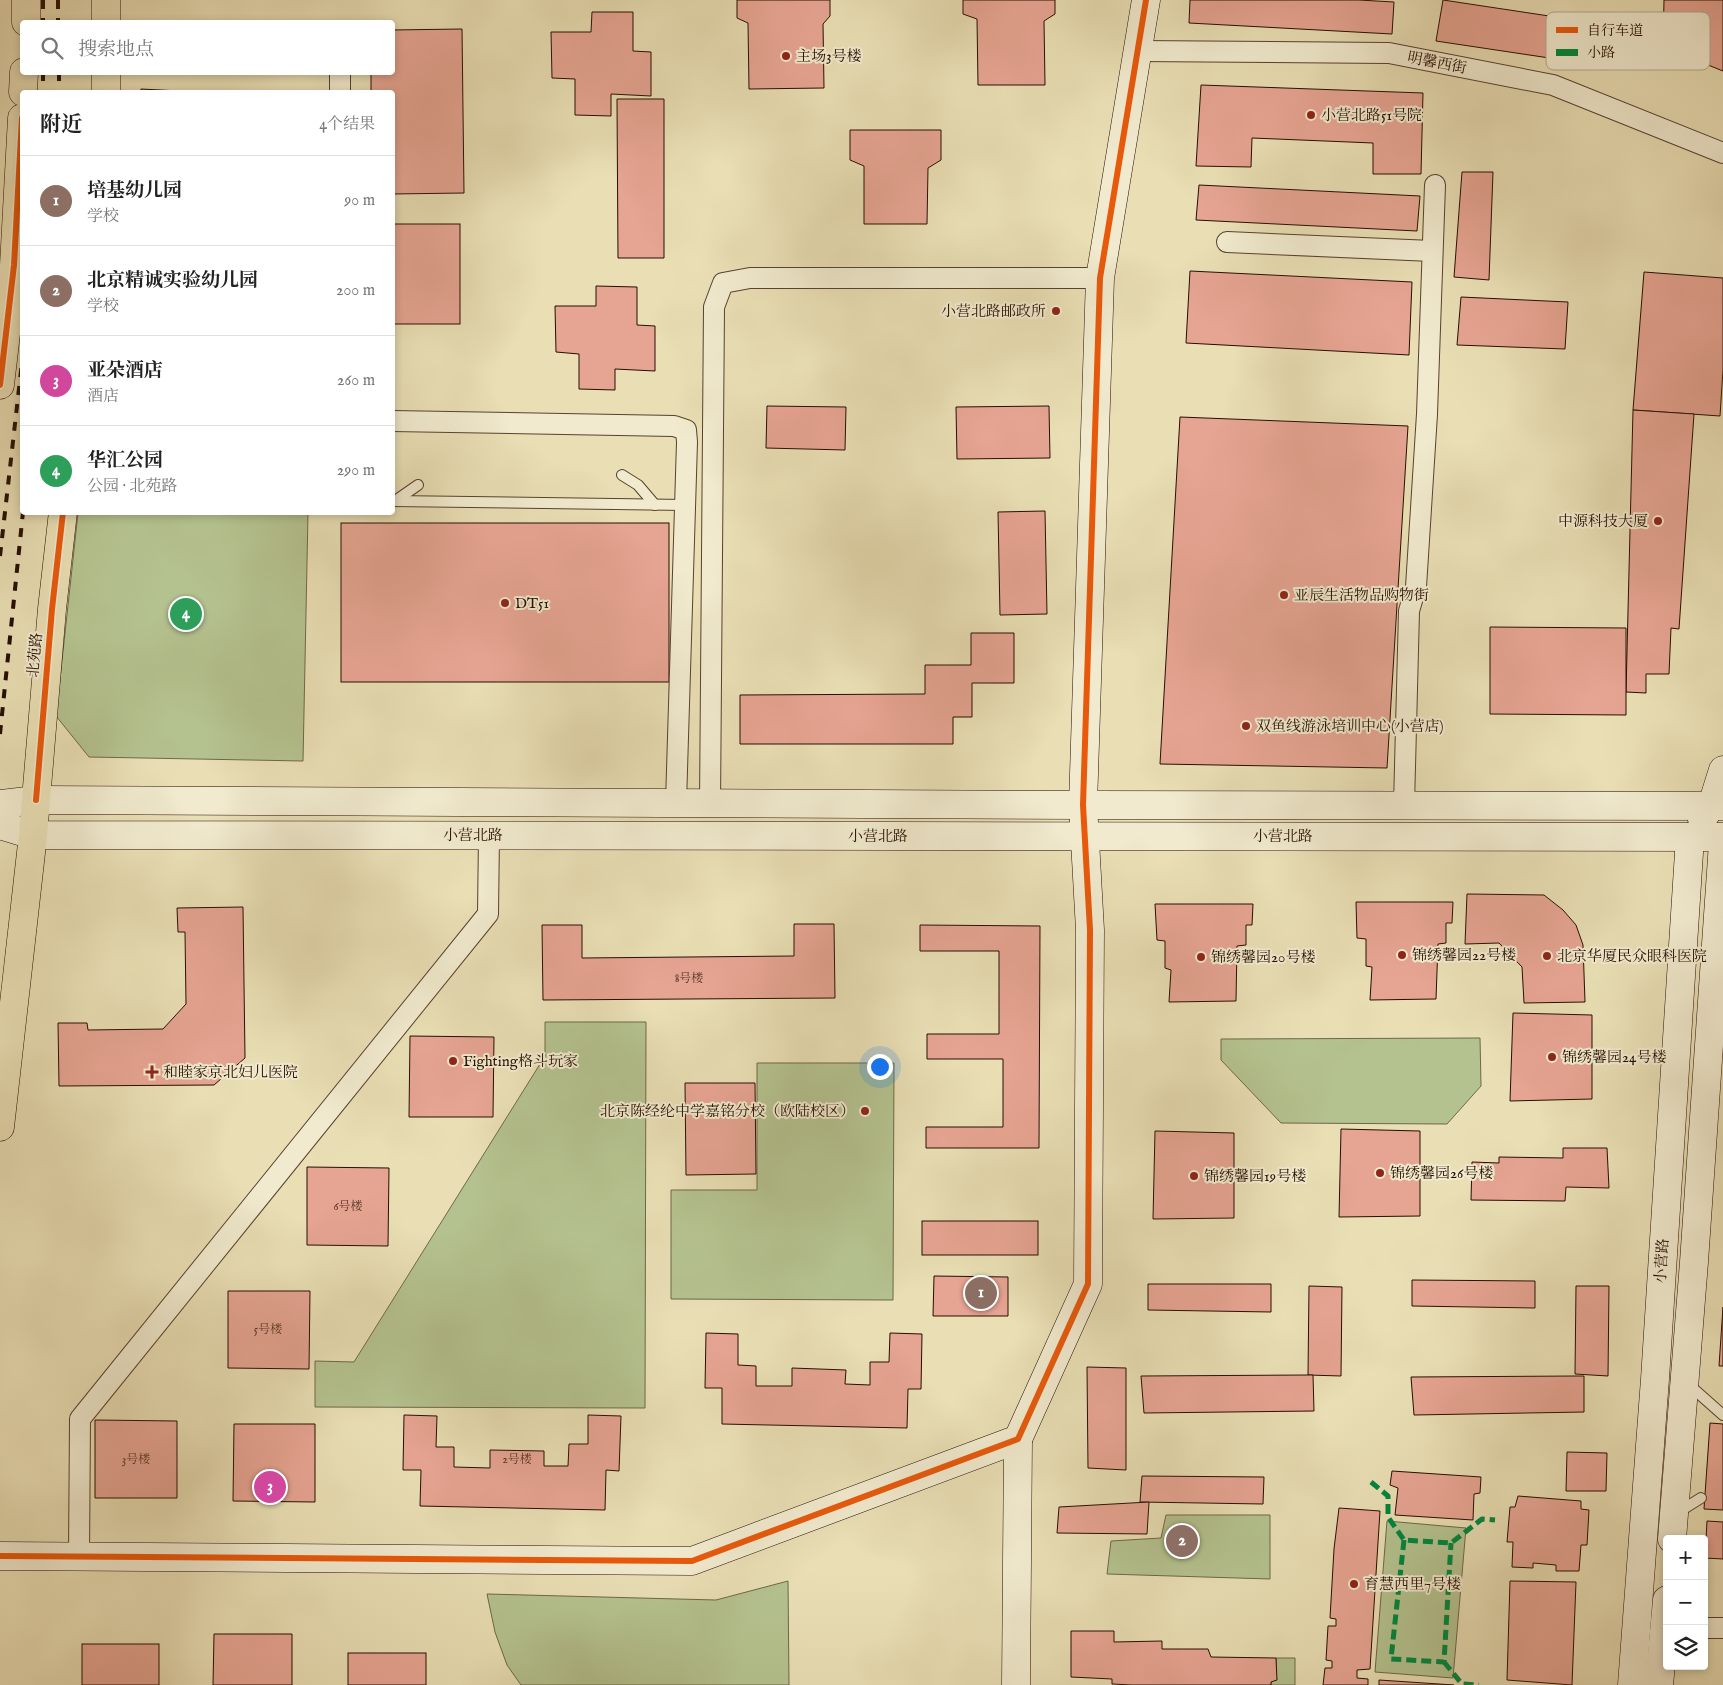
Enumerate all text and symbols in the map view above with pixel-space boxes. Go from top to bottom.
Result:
legend [1546,12,1710,70]
search box [20,20,395,75]
text: 自行车道 [1587,22,1643,40]
icon: search [38,34,66,62]
text: 搜索地点 [78,38,154,62]
text: 小路 [1587,44,1615,62]
place label: 主场3号楼 [796,47,862,66]
street label: 明馨西街 [1406,48,1468,78]
marker: 主场3号楼 [780,50,792,62]
place label: 小营北路51号院 [1321,106,1422,125]
marker: 小营北路51号院 [1305,109,1317,121]
text: 附近 [40,112,82,139]
text: 4个结果 [319,115,375,135]
text: 培基幼儿园 [87,179,182,203]
text: 1 [53,191,59,211]
text: 90 m [344,191,375,211]
text: 学校 [87,207,119,227]
text: 北京精诚实验幼儿园 [87,269,258,293]
text: 2 [52,281,60,301]
text: 200 m [336,281,375,301]
text: 学校 [87,297,119,317]
place label: 小营北路邮政所 [941,302,1046,321]
marker: 小营北路邮政所 [1050,305,1062,317]
text: 亚朵酒店 [87,359,163,383]
text: 3 [53,371,59,391]
text: 260 m [337,371,375,391]
text: 酒店 [87,387,119,407]
text: 华汇公园 [87,449,163,473]
text: 4 [52,461,60,481]
text: 290 m [337,461,375,481]
text: 公园 · 北苑路 [87,477,178,497]
place label: 中源科技大厦 [1558,512,1648,531]
marker: 中源科技大厦 [1652,515,1664,527]
place label: 亚辰生活物品购物街 [1294,586,1429,605]
marker: 亚辰生活物品购物街 [1278,589,1290,601]
place label: DT51 [515,594,549,613]
pin: 4 [170,595,202,633]
marker: DT51 [499,597,511,609]
street label: 北苑路 [24,632,46,678]
place label: 双鱼线游泳培训中心(小营店) [1256,717,1444,736]
marker: 双鱼线游泳培训中心(小营店) [1240,720,1252,732]
street label: 小营北路 [443,826,503,845]
street label: 小营北路 [848,827,908,846]
street label: 小营北路 [1253,827,1313,846]
place label: 锦绣馨园22号楼 [1412,946,1516,965]
place label: 北京华厦民众眼科医院 [1557,947,1707,966]
place label: 锦绣馨园20号楼 [1211,948,1315,967]
marker: 锦绣馨园22号楼 [1396,949,1408,961]
marker: 北京华厦民众眼科医院 [1541,950,1553,962]
marker: 锦绣馨园20号楼 [1195,951,1207,963]
house number: 8号楼 [675,971,703,986]
place label: 锦绣馨园24号楼 [1562,1048,1666,1067]
marker: 锦绣馨园24号楼 [1546,1051,1558,1063]
place label: Fighting格斗玩家 [463,1052,578,1071]
your location [867,1054,893,1080]
marker: Fighting格斗玩家 [447,1055,459,1067]
place label: 和睦家京北妇儿医院 [163,1063,298,1082]
marker: 和睦家京北妇儿医院 [145,1065,159,1079]
place label: 北京陈经纶中学嘉铭分校（欧陆校区） [600,1102,855,1121]
marker: 北京陈经纶中学嘉铭分校（欧陆校区） [859,1105,871,1117]
place label: 锦绣馨园26号楼 [1390,1164,1493,1183]
place label: 锦绣馨园19号楼 [1204,1167,1306,1186]
marker: 锦绣馨园26号楼 [1374,1167,1386,1179]
marker: 锦绣馨园19号楼 [1188,1170,1200,1182]
house number: 6号楼 [333,1199,363,1214]
street label: 小营路 [1651,1238,1673,1284]
pin: 1 [965,1274,997,1312]
house number: 5号楼 [254,1322,282,1337]
house number: 3号楼 [122,1452,150,1467]
house number: 2号楼 [502,1452,532,1467]
pin: 3 [254,1468,286,1506]
pin: 2 [1166,1522,1198,1560]
map controls [1663,1535,1708,1670]
button: + [1663,1535,1708,1580]
place label: 育慧西里7号楼 [1364,1575,1461,1594]
marker: 育慧西里7号楼 [1348,1578,1360,1590]
button: − [1663,1580,1708,1625]
button: layers [1663,1625,1708,1670]

